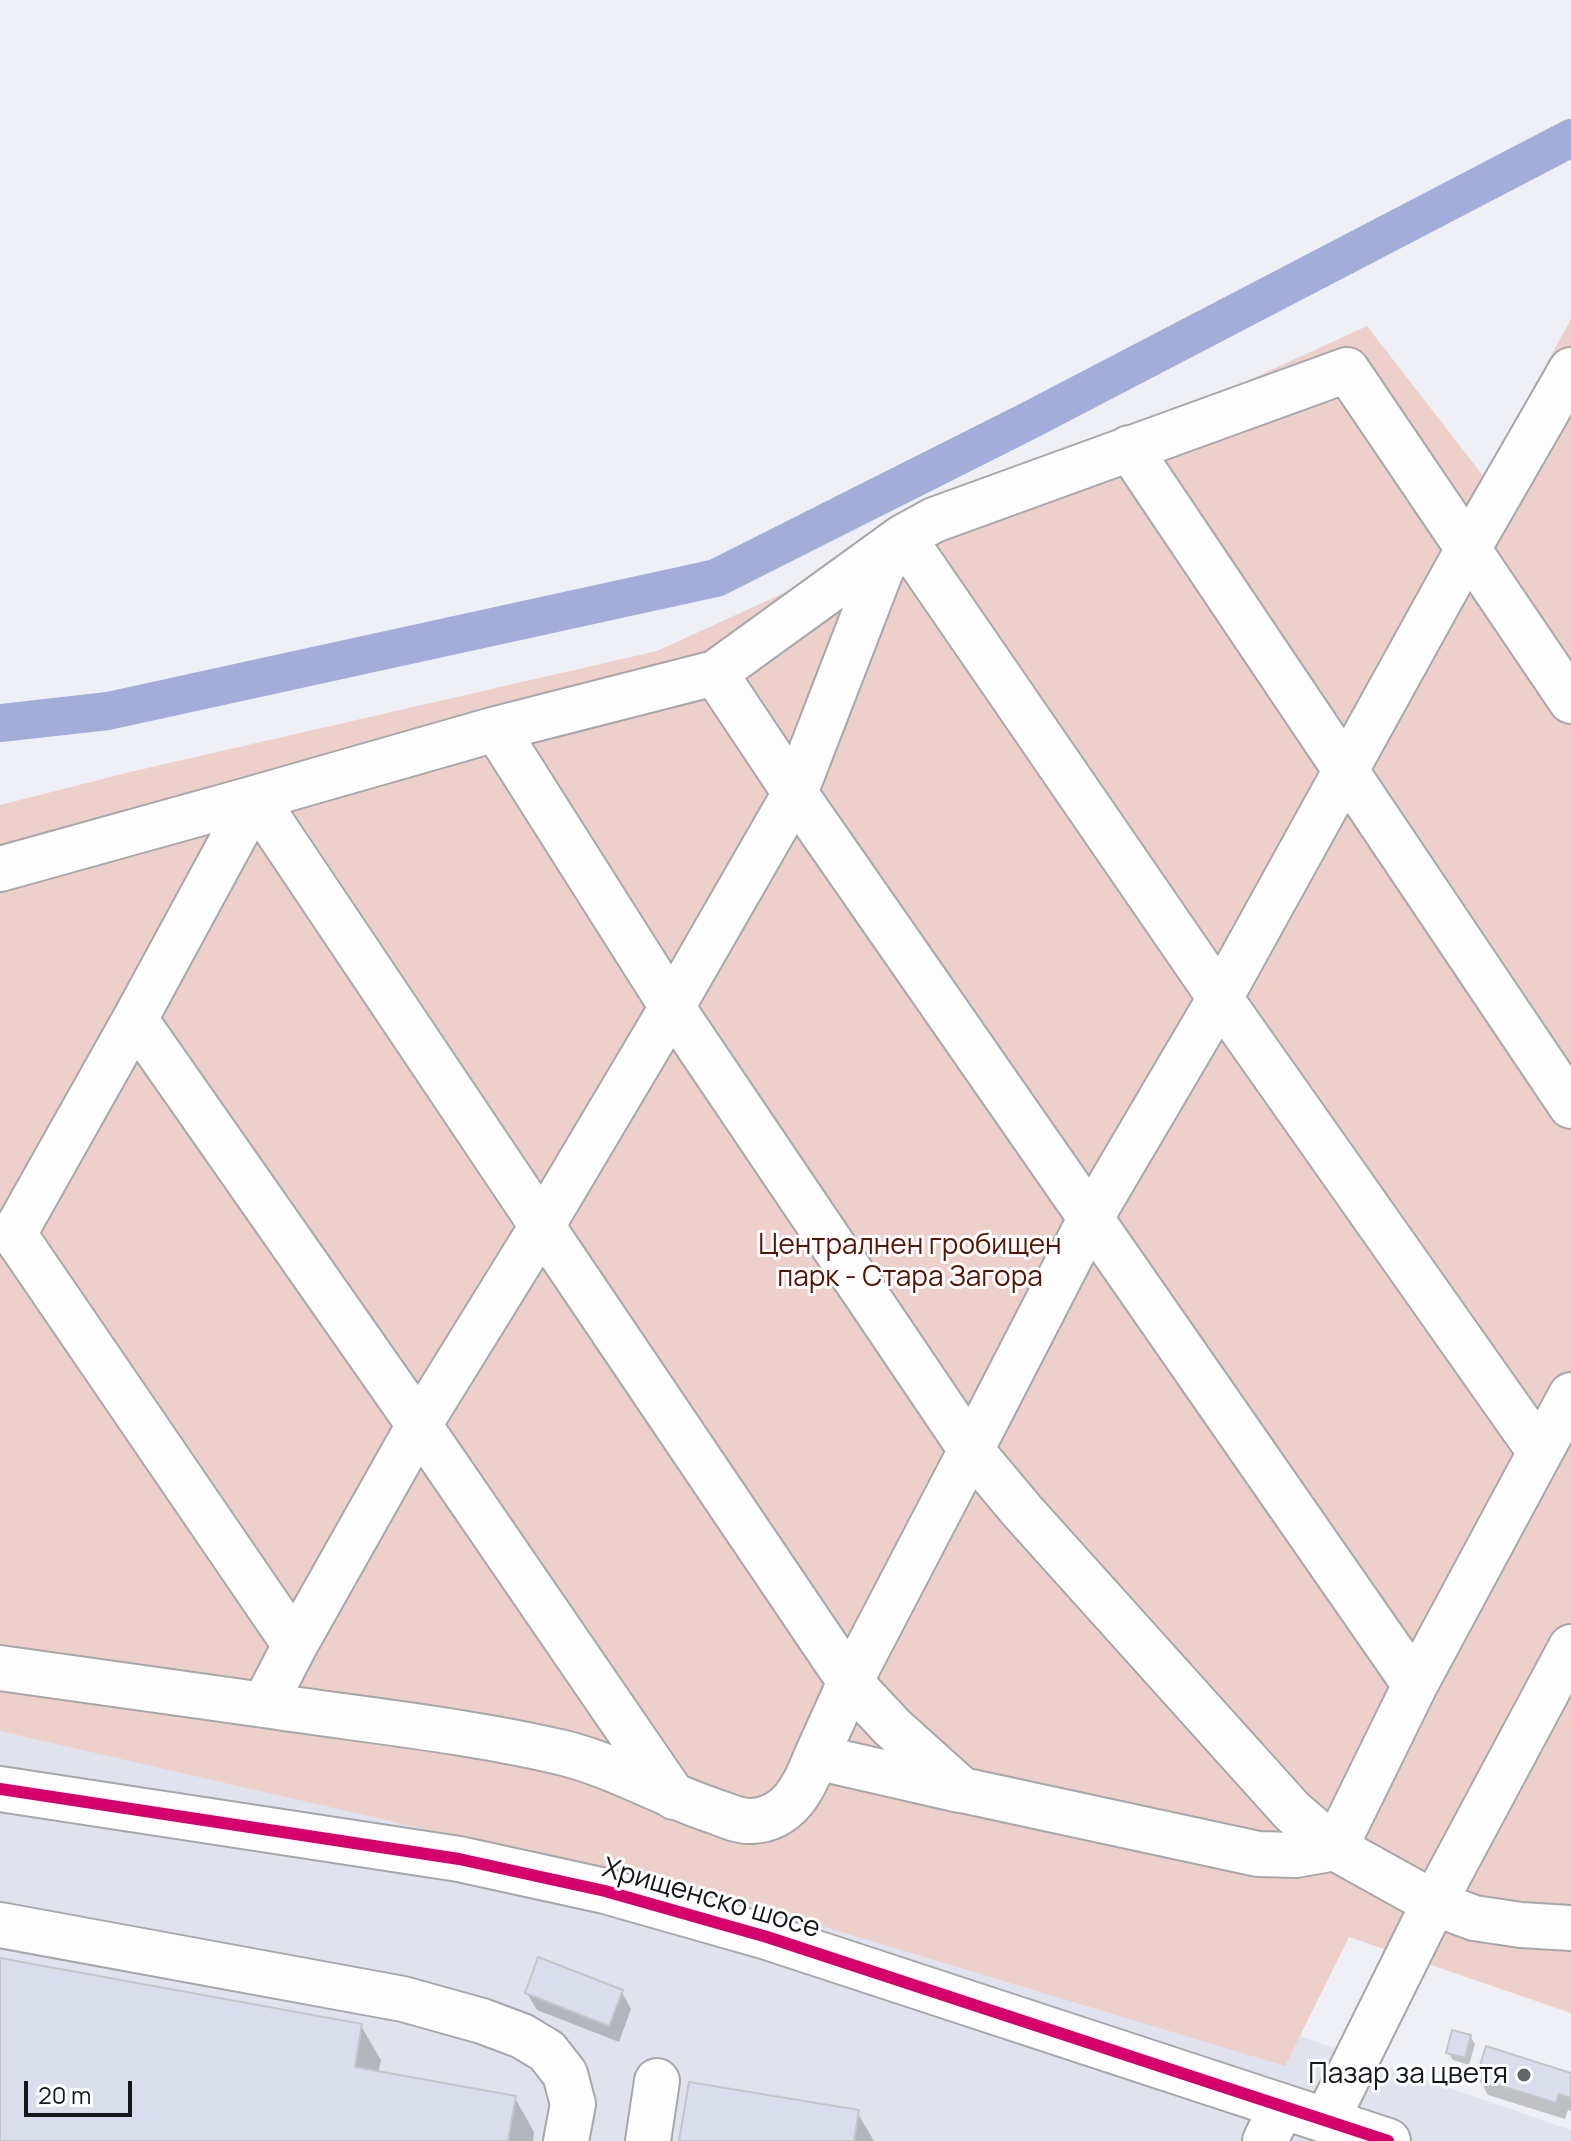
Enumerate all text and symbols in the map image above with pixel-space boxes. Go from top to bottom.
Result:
park label: Централнен гробищен парк - Стара Загора [758,1229,1062,1295]
street label: Хрищенско шосе [598,1852,824,1946]
place label: Пазар за цветя [1308,2058,1508,2092]
scale bar [28,2065,136,2115]
marker: Пазар за цветя [1515,2066,1533,2084]
text: 20 m [38,2078,91,2111]

